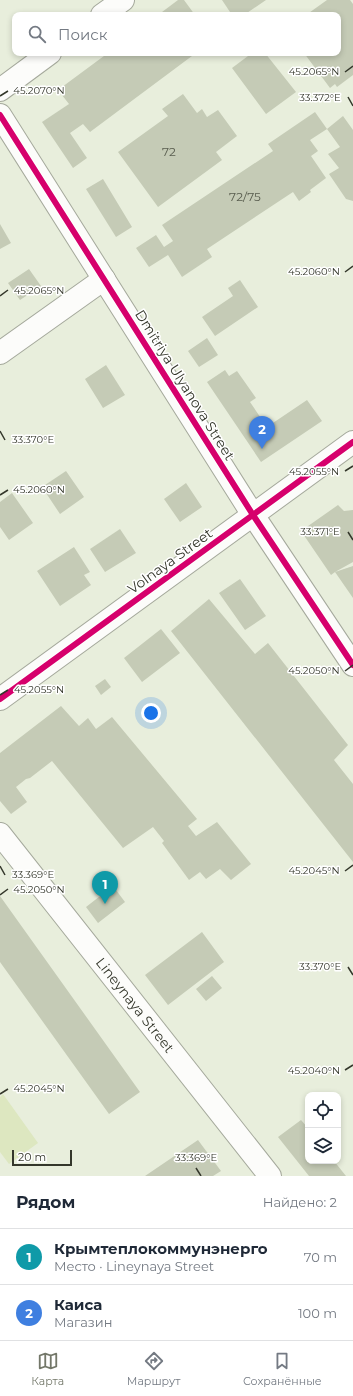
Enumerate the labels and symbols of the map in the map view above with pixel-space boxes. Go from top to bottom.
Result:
text: 45.2065°N [289,65,339,78]
text: 45.2070°N [13,84,65,97]
text: 33.372°E [299,91,341,104]
house number: 72 [162,144,176,159]
house number: 72/75 [229,189,261,204]
text: 45.2060°N [288,265,340,278]
text: 45.2065°N [14,284,64,297]
street label: Dmitriya Ulyanova Street [131,306,239,464]
pin: 2 [249,416,275,449]
text: 33.370°E [12,433,54,446]
text: 45.2055°N [289,465,339,478]
text: 45.2060°N [13,483,65,496]
street label: Volnaya Street [124,524,216,598]
text: 33.371°E [300,525,340,538]
text: 45.2050°N [288,664,340,677]
text: 45.2055°N [14,683,64,696]
your location [141,703,161,723]
text: 45.2045°N [288,864,340,877]
text: 33.369°E [12,868,54,881]
pin: 1 [92,871,118,904]
text: 45.2050°N [13,883,65,896]
street label: Lineynaya Street [92,954,178,1057]
text: 33.370°E [299,960,341,973]
text: 45.2040°N [288,1064,340,1077]
text: 45.2045°N [13,1082,65,1095]
scale bar [12,1148,72,1167]
text: 33.369°E [175,1151,217,1164]

